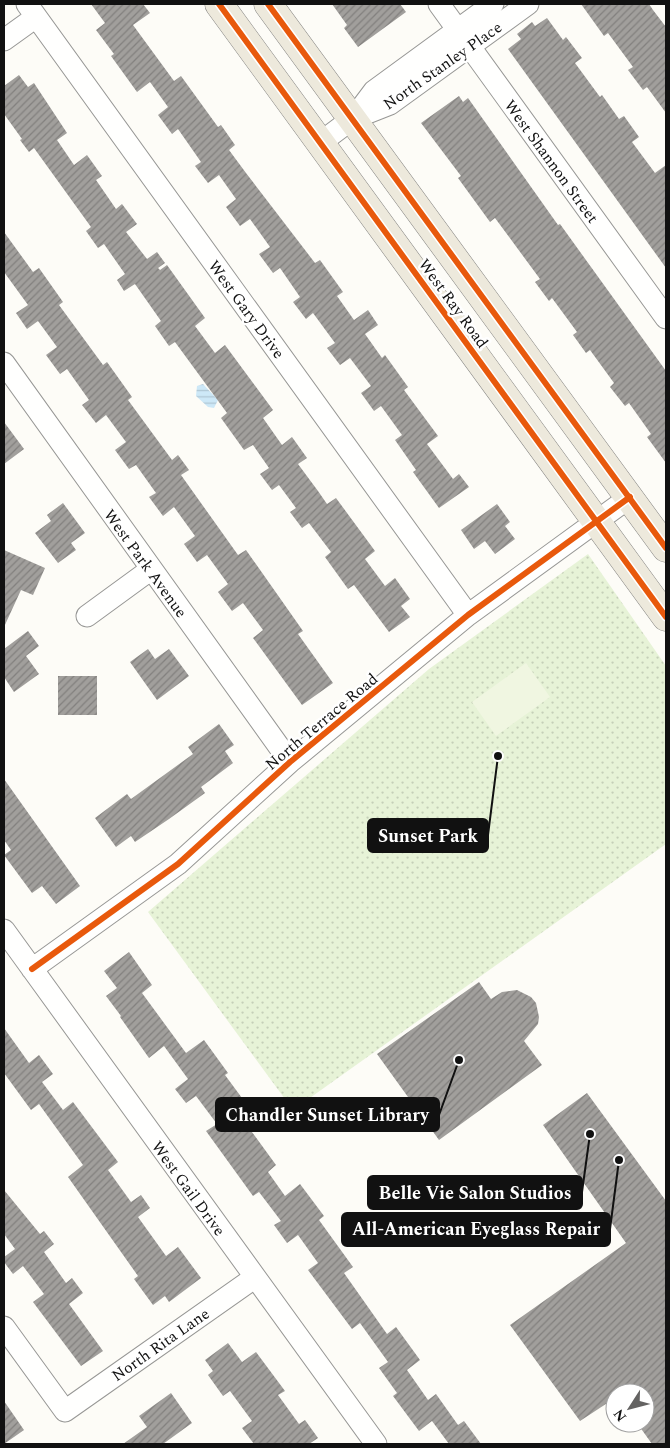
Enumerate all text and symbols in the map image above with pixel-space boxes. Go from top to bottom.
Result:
street label: North Stanley Place [378,16,507,116]
street label: West Shannon Street [498,95,604,229]
street label: West Ray Road [412,254,494,353]
street label: West Gary Drive [202,255,290,364]
street label: West Park Avenue [97,504,193,623]
street label: North Terrace Road [260,667,383,776]
callout: Sunset Park [368,819,488,852]
text: Sunset Park [378,823,478,850]
callout: Chandler Sunset Library [216,1098,439,1131]
text: Chandler Sunset Library [225,1102,430,1129]
street label: West Gail Drive [145,1136,231,1241]
callout: Belle Vie Salon Studios [368,1176,582,1209]
text: Belle Vie Salon Studios [378,1180,572,1207]
callout: All-American Eyeglass Repair [342,1213,610,1246]
text: All-American Eyeglass Repair [352,1216,600,1243]
street label: North Rita Lane [107,1302,214,1388]
north arrow [605,1383,655,1433]
text: N [608,1405,632,1426]

